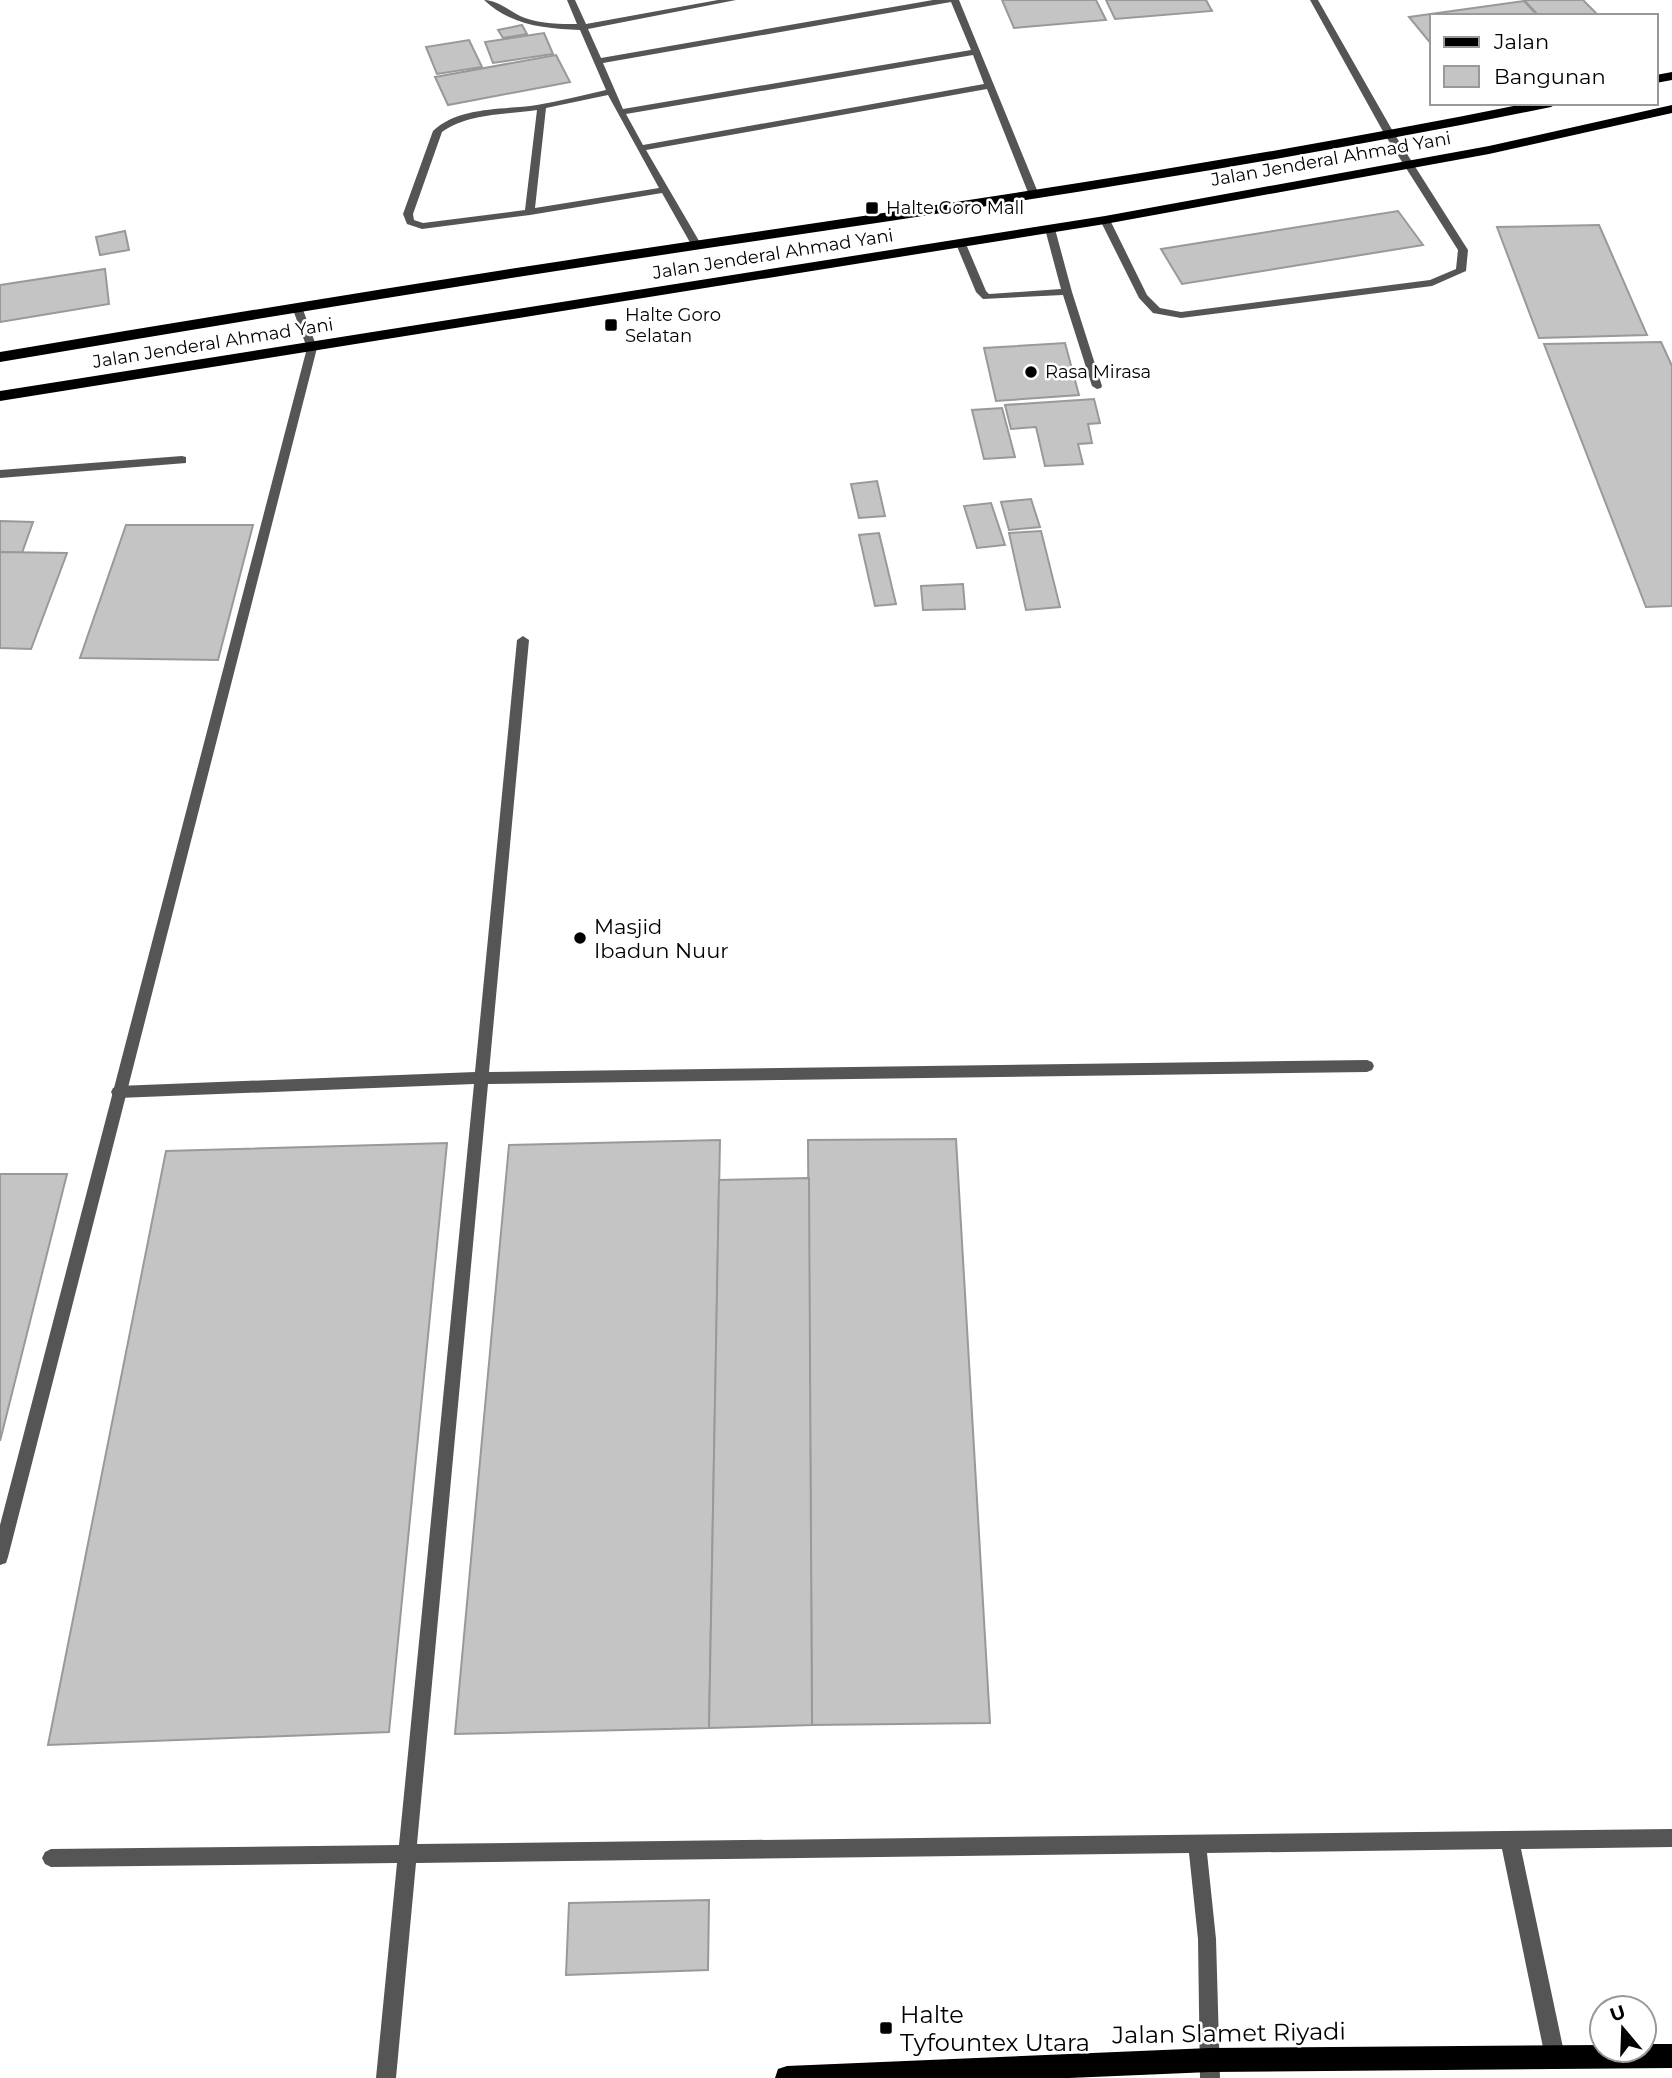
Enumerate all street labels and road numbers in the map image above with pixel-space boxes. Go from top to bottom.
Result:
street label: Jalan Jenderal Ahmad Yani [1208,127,1453,191]
street label: Jalan Jenderal Ahmad Yani [650,224,895,284]
street label: Jalan Jenderal Ahmad Yani [90,313,335,373]
street label: Jalan Slamet Riyadi [1111,2016,1346,2050]

